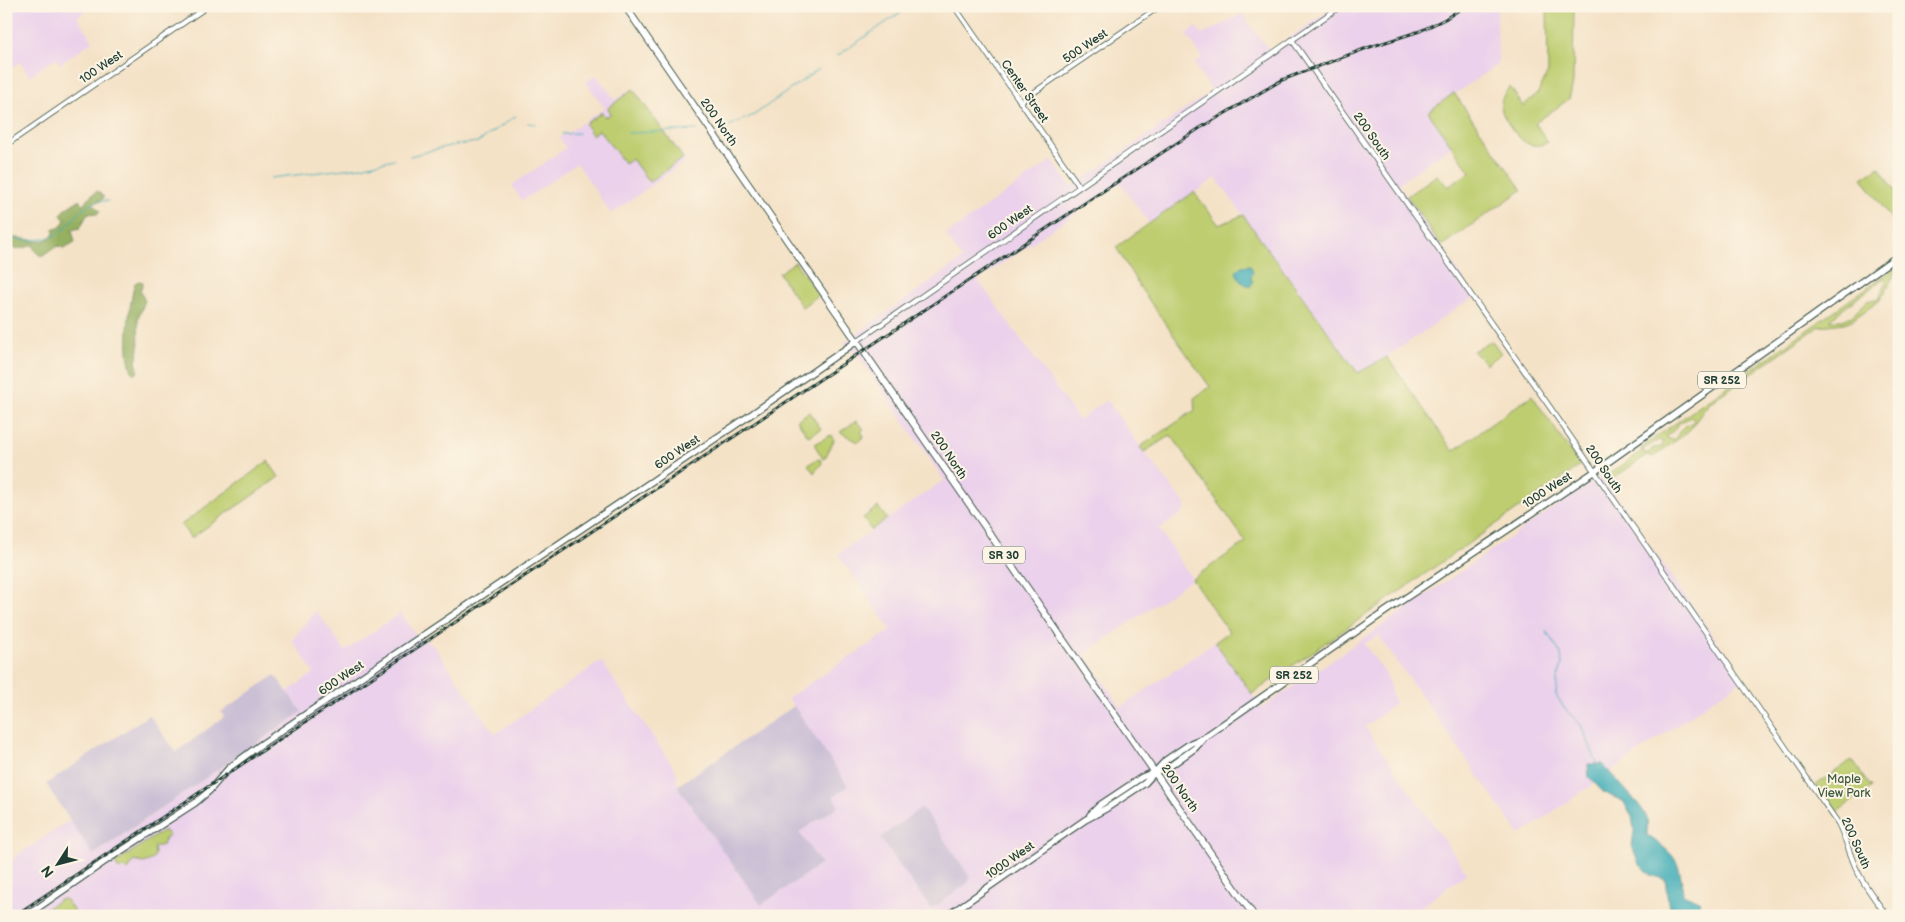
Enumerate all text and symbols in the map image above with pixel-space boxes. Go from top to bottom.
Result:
street label: 500 West [1060,26,1111,67]
street label: 100 West [77,47,126,87]
street label: Center Street [997,57,1052,126]
street label: 200 North [697,95,741,149]
street label: 200 South [1350,109,1394,163]
street label: 600 West [985,201,1036,243]
road number: SR 252 [1698,372,1746,388]
street label: 200 North [927,428,970,483]
street label: 600 West [652,432,703,473]
street label: 200 South [1582,442,1625,497]
street label: 1000 West [1520,469,1575,512]
road number: SR 30 [983,546,1025,564]
street label: 600 West [316,658,367,699]
road number: SR 252 [1270,666,1318,684]
street label: 200 North [1158,761,1202,815]
park label: Maple View Park [1818,772,1870,801]
street label: 200 South [1837,815,1874,872]
street label: 1000 West [983,838,1038,882]
north arrow [32,840,82,890]
text: N [38,862,58,881]

